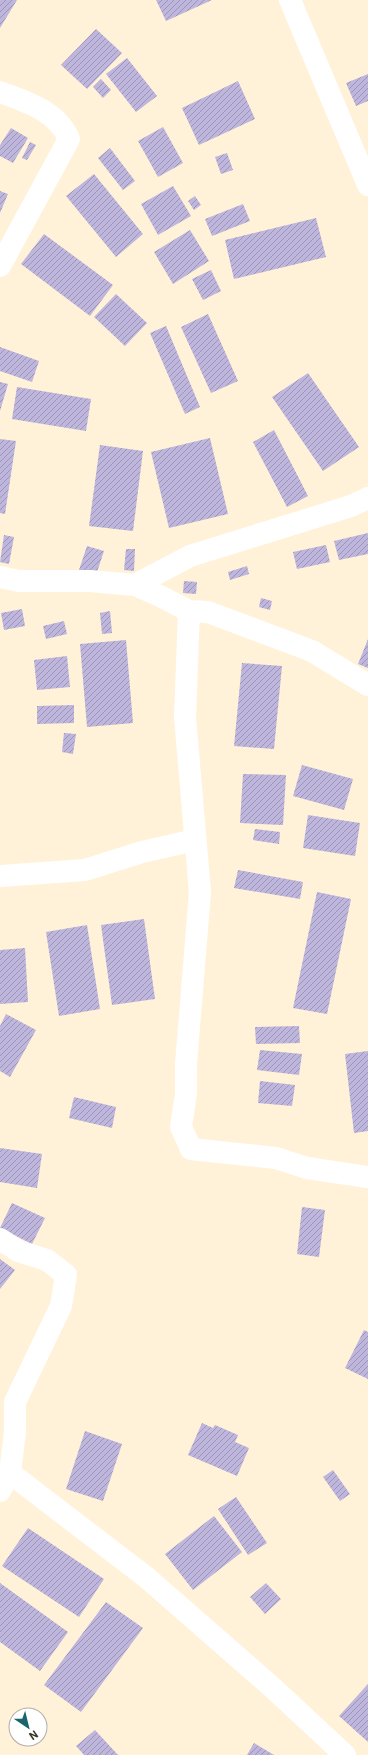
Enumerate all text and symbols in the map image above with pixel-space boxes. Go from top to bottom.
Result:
north arrow [8,1707,48,1747]
text: N [26,1727,40,1742]

